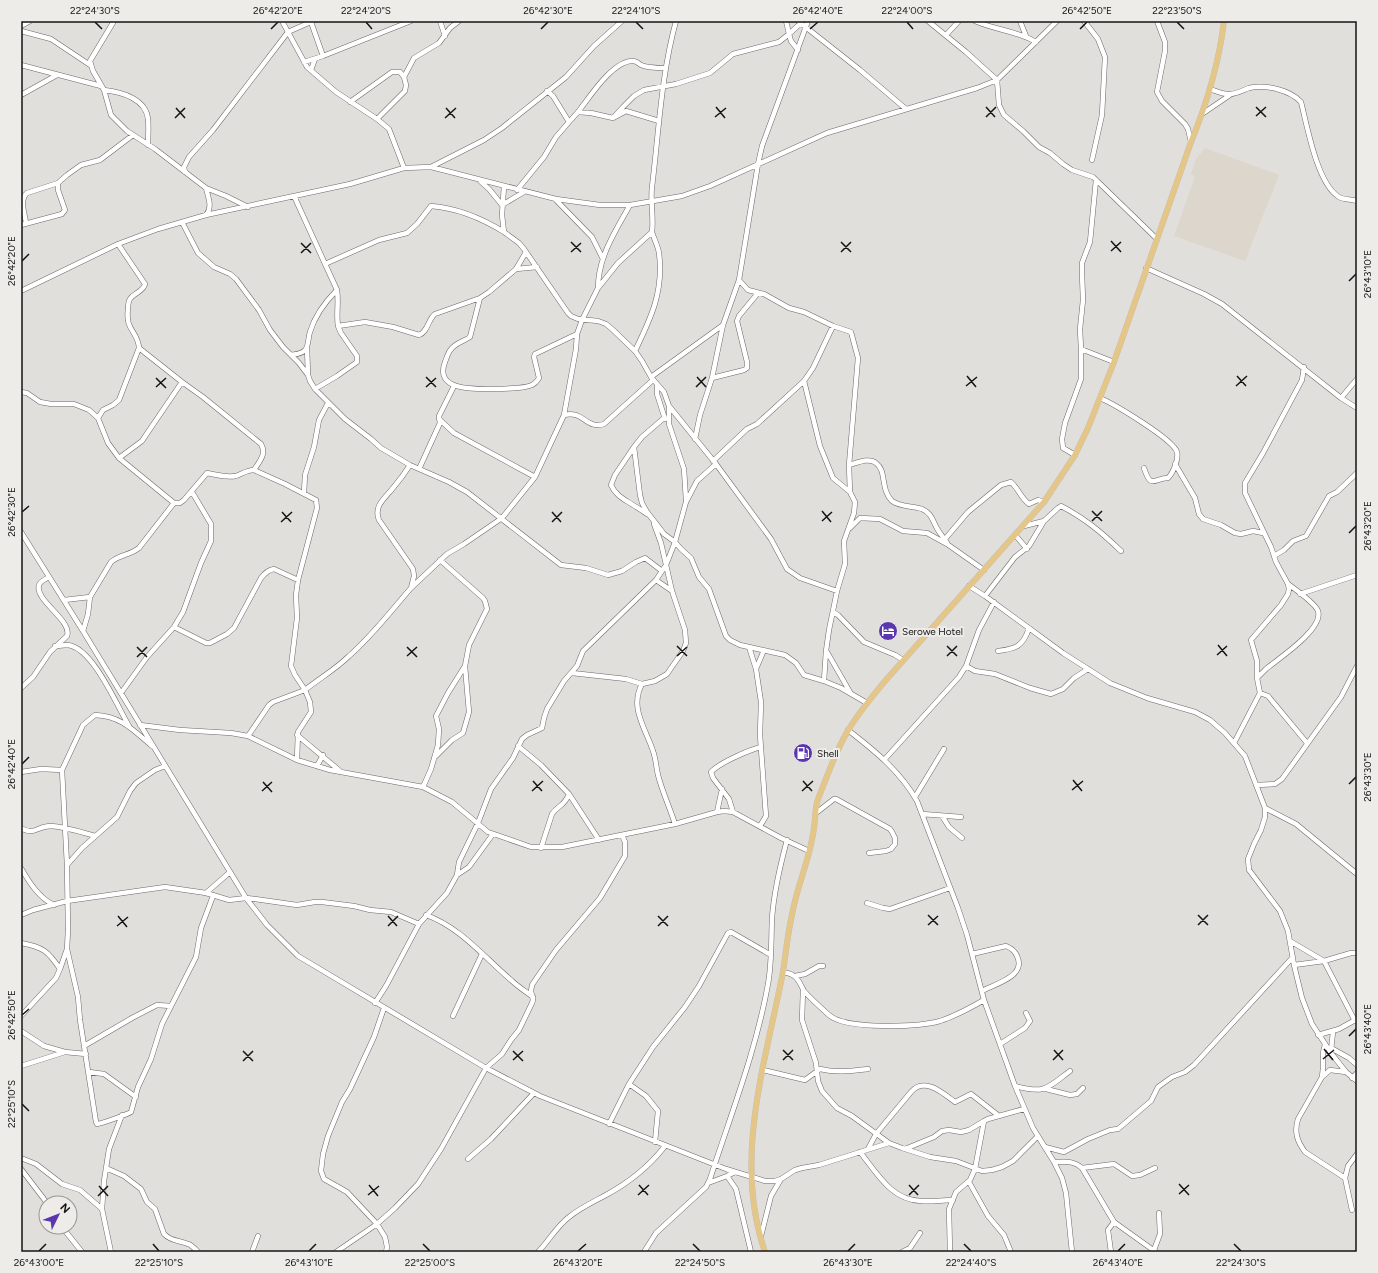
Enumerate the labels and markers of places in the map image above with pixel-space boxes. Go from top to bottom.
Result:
hotel icon: Serowe Hotel [877,620,899,642]
place label: Serowe Hotel [902,625,963,638]
fuel station icon: Shell [792,742,814,764]
place label: Shell [817,747,839,760]

